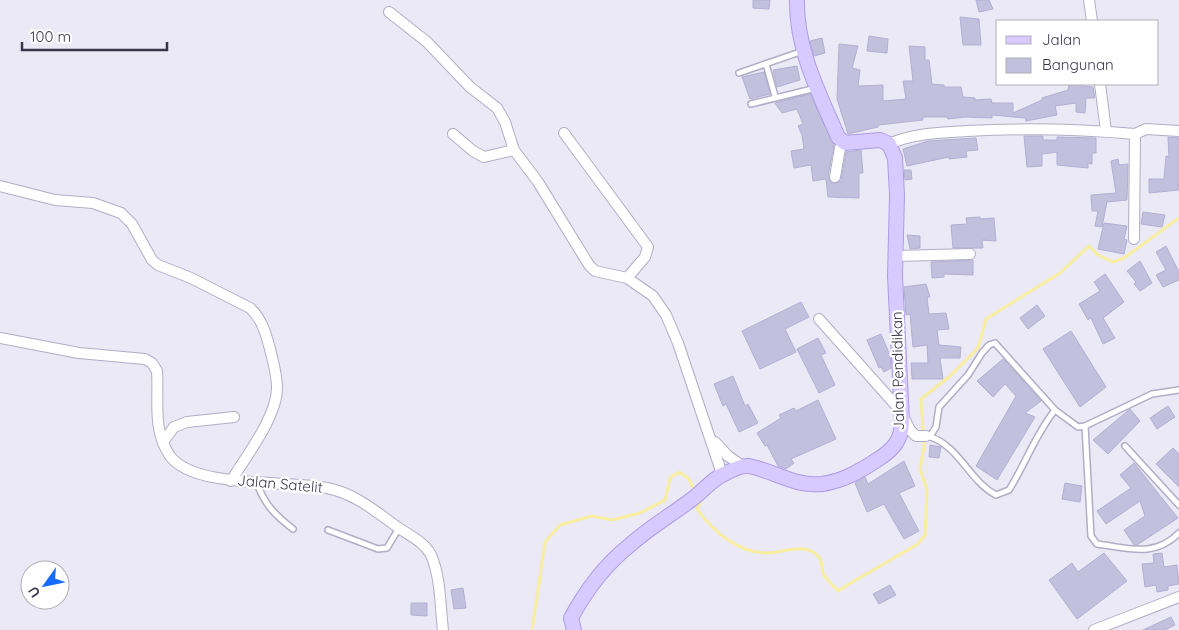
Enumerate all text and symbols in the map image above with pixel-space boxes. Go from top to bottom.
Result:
scale bar [22,20,168,52]
legend [996,20,1159,85]
text: 100 m [30,27,71,46]
text: Jalan [1042,30,1081,49]
text: Bangunan [1042,55,1114,74]
street label: Jalan Pendidikan [887,311,908,431]
street label: Jalan Satelit [237,470,324,497]
north arrow [20,560,70,610]
text: U [24,583,44,601]

